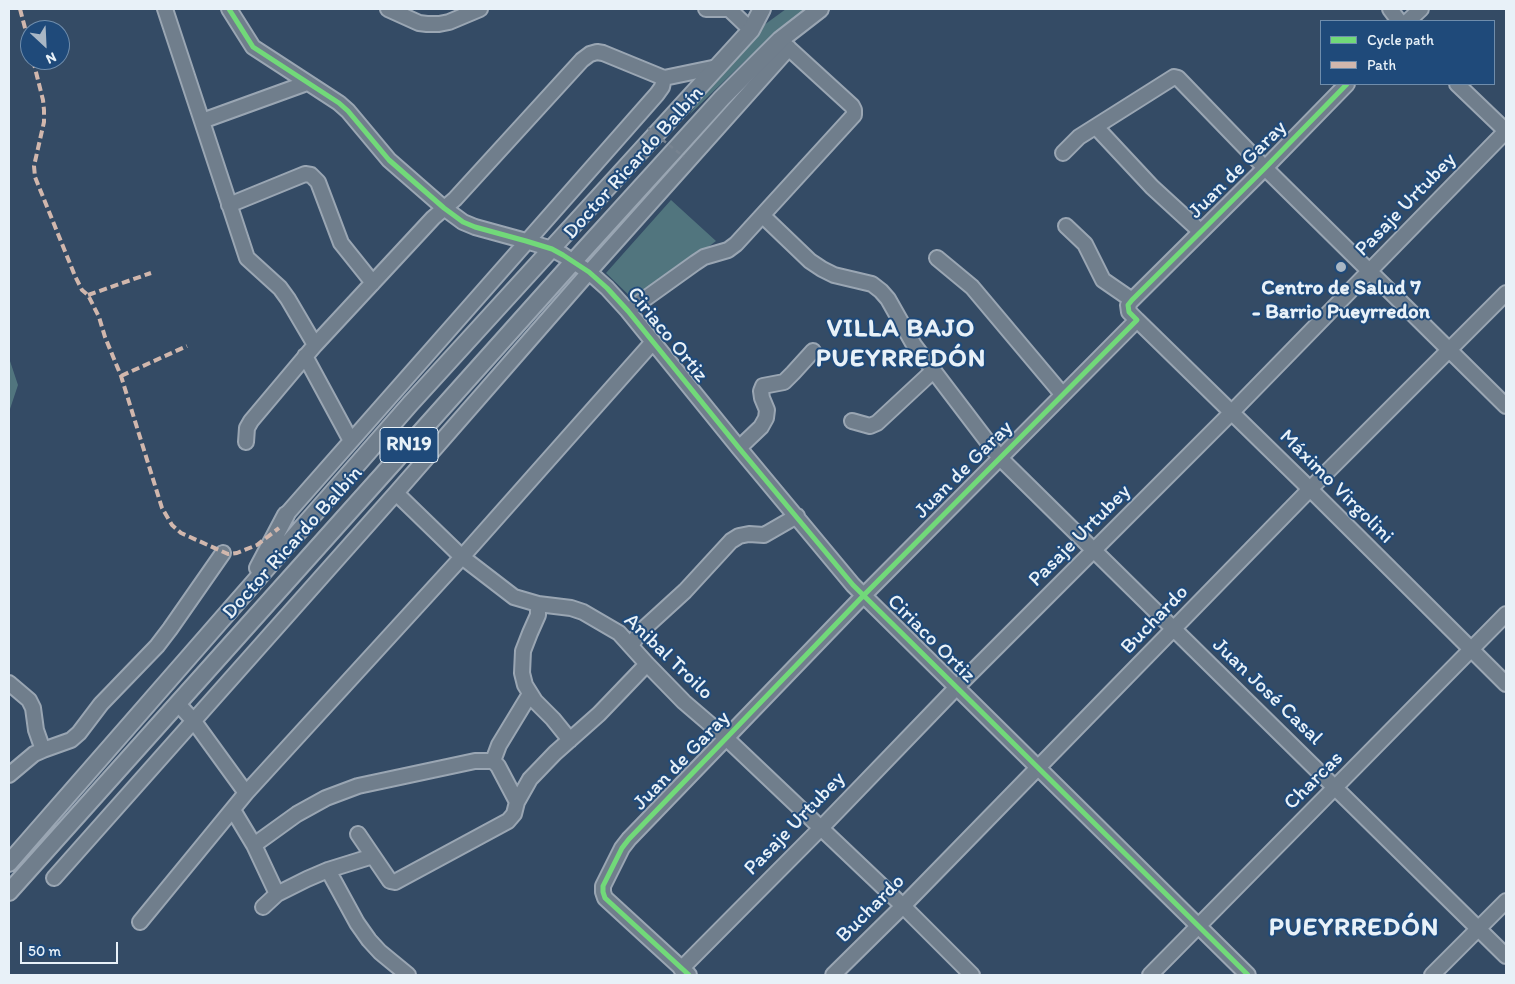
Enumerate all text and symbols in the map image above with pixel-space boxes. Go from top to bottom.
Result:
north arrow [20,20,70,70]
legend [1320,20,1495,85]
text: Cycle path [1367,31,1434,49]
text: N [43,48,59,68]
text: Path [1367,56,1396,74]
street label: Doctor Ricardo Balbín [558,81,710,245]
street label: Juan de Garay [1184,116,1292,224]
street label: Pasaje Urtubey [1350,148,1462,262]
marker: Centro de Salud 7 - Barrio Pueyrredon [1334,260,1348,274]
place label: Centro de Salud 7 - Barrio Pueyrredon [1252,276,1430,326]
street label: Ciriaco Ortiz [621,282,713,388]
district label: VILLA BAJO PUEYRREDÓN [815,313,987,374]
street label: Juan de Garay [910,416,1018,524]
street label: Máximo Virgolini [1274,425,1398,549]
road number: RN19 [380,428,438,462]
street label: Doctor Ricardo Balbín [217,461,369,625]
street label: Pasaje Urtubey [1024,480,1136,592]
street label: Buchardo [1116,580,1194,660]
street label: Ciriaco Ortiz [881,589,981,689]
street label: Anibal Troilo [618,608,718,706]
street label: Juan José Casal [1207,633,1327,751]
street label: Juan de Garay [628,706,736,816]
street label: Charcas [1279,746,1349,816]
street label: Pasaje Urtubey [739,767,851,881]
street label: Buchardo [831,869,911,949]
district label: PUEYRREDÓN [1268,912,1440,944]
scale bar [22,932,120,964]
text: 50 m [28,942,61,960]

